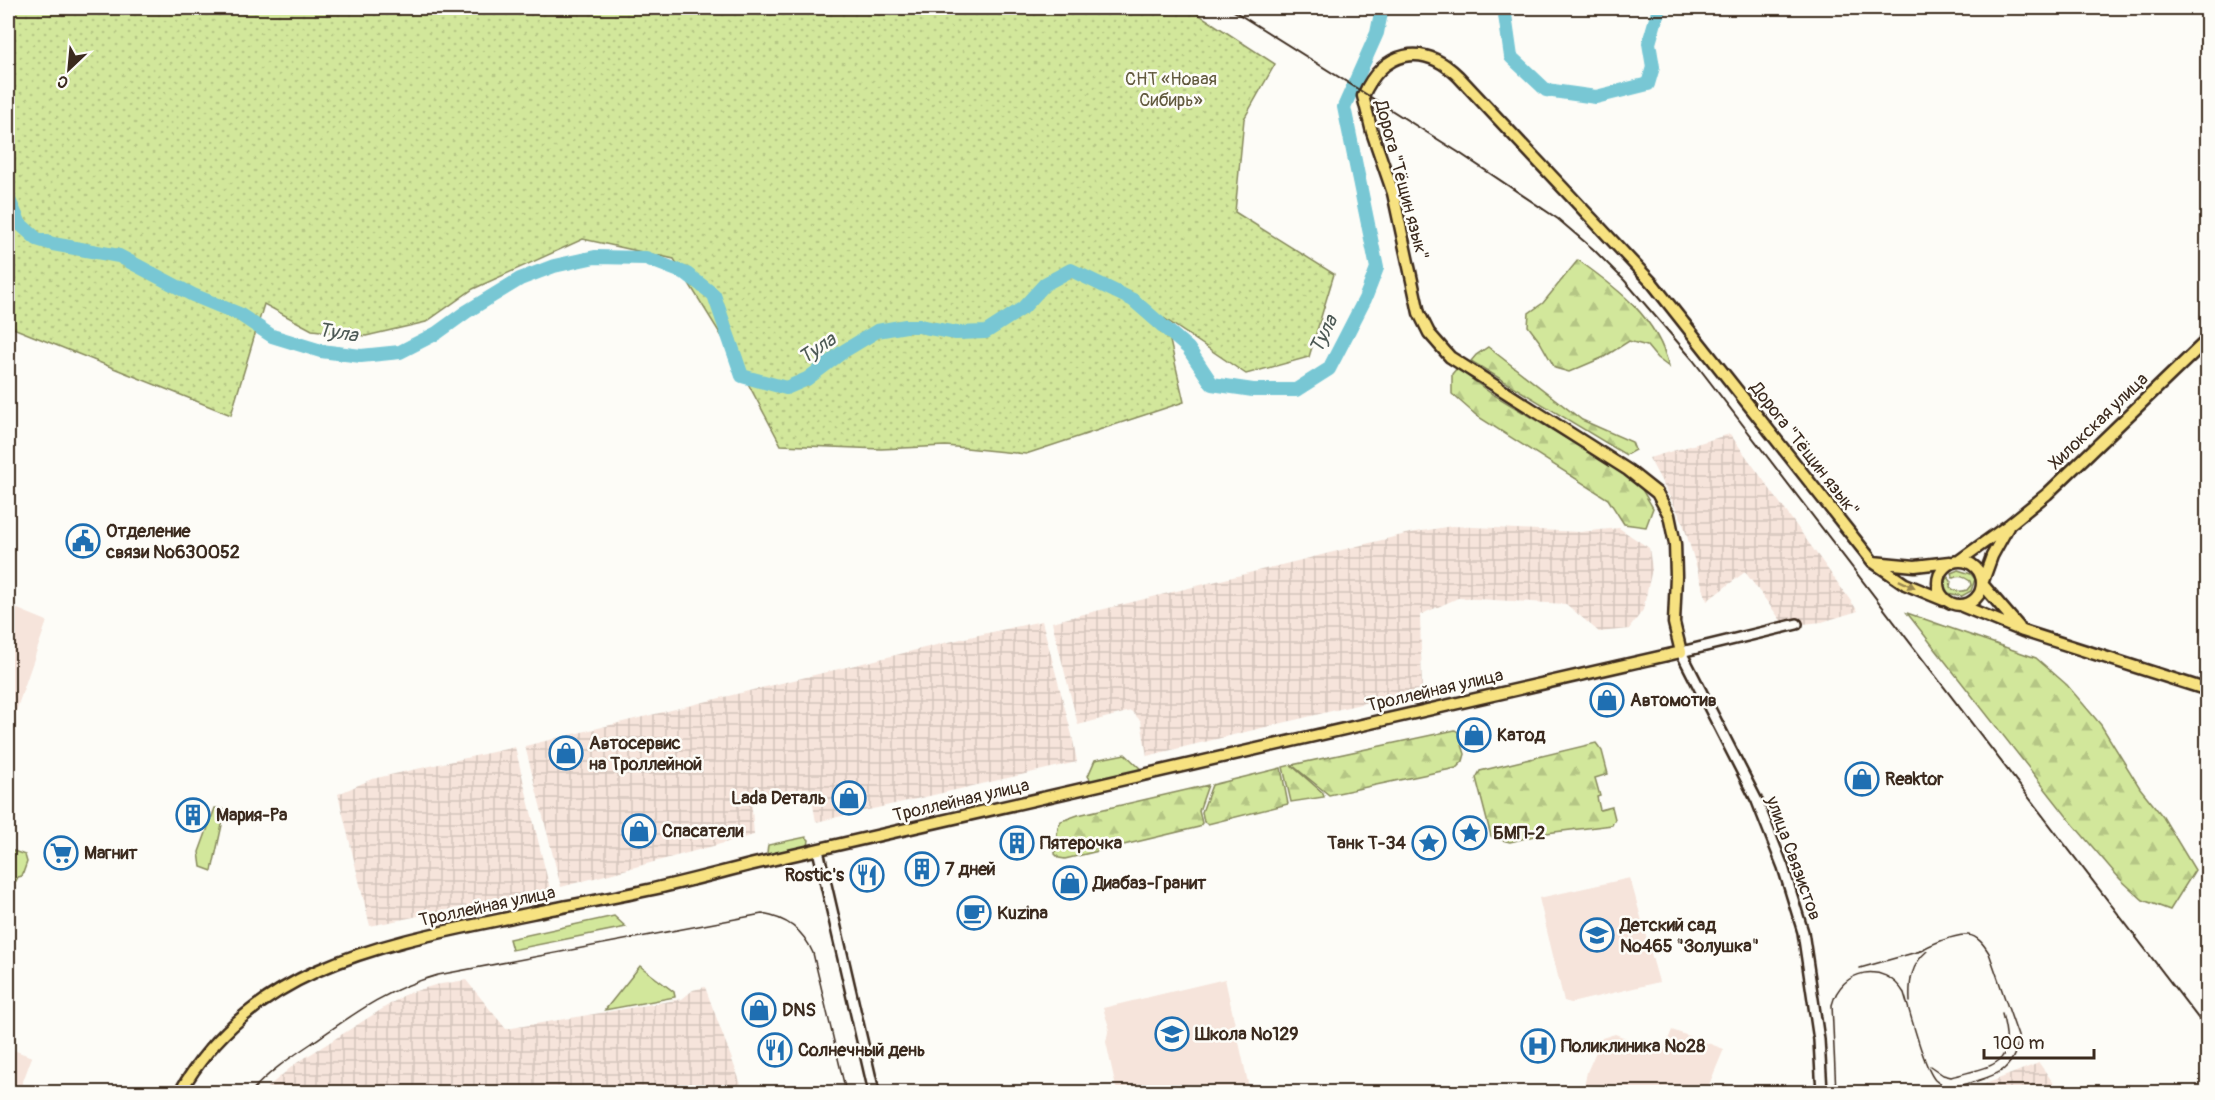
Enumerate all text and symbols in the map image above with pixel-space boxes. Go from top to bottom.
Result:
north arrow [39,39,99,99]
park label: СНТ «Новая Сибирь» [1125,68,1217,112]
text: С [54,70,72,93]
street label: Дорога "Тёщин язык" [1369,97,1434,263]
water label: Тула [1304,309,1344,357]
water label: Тула [316,317,361,348]
water label: Тула [794,326,842,370]
street label: Хилокская улица [2044,368,2153,475]
street label: Дорога "Тёщин язык" [1744,377,1864,521]
place label: Отделение связи №630052 [105,520,240,564]
public building icon: Отделение связи №630052 [65,523,101,559]
one-way arrow [1898,580,1915,589]
street label: Троллейная улица [1365,664,1505,717]
shop icon: Автомотив [1589,682,1625,718]
place label: Автомотив [1630,689,1717,712]
shop icon: Катод [1456,717,1492,753]
place label: Катод [1497,724,1545,747]
place label: Автосервис на Троллейной [589,732,702,776]
shop icon: Автосервис на Троллейной [548,735,584,771]
shop icon: Reaktor [1844,761,1880,797]
place label: Reaktor [1885,768,1944,791]
street label: Троллейная улица [891,774,1031,827]
shop icon: Lada Dеталь [831,780,867,816]
place label: Lada Dеталь [731,787,826,810]
street label: улица Связистов [1760,792,1827,923]
building icon: Мария-Ра [175,797,211,833]
place label: Мария-Ра [216,804,288,827]
shop icon: Спасатели [621,813,657,849]
place icon: БМП-2 [1452,815,1488,851]
place label: Спасатели [662,820,744,843]
place label: БМП-2 [1493,822,1545,845]
building icon: Пятерочка [999,825,1035,861]
place icon: Танк Т-34 [1411,825,1447,861]
place label: Пятерочка [1040,832,1123,855]
place label: Танк Т-34 [1326,832,1407,855]
supermarket icon: Магнит [43,835,79,871]
place label: Магнит [84,842,138,865]
building icon: 7 дней [904,851,940,887]
restaurant icon: Rostic's [849,857,885,893]
place label: 7 дней [945,858,996,881]
place label: Rostic's [785,864,845,887]
shop icon: Диабаз-Гранит [1052,865,1088,901]
place label: Диабаз-Гранит [1092,872,1207,895]
street label: Троллейная улица [417,881,558,932]
cafe icon: Kuzina [956,895,992,931]
place label: Kuzina [997,902,1048,925]
place label: Детский сад №465 "Золушка" [1619,914,1759,958]
school or university icon: Детский сад №465 "Золушка" [1579,917,1615,953]
shop icon: DNS [741,992,777,1028]
place label: DNS [782,999,816,1022]
school or university icon: Школа №129 [1154,1016,1190,1052]
scale bar [1984,1022,2094,1060]
place label: Школа №129 [1194,1023,1299,1046]
hospital icon: Поликлиника №28 [1520,1028,1556,1064]
restaurant icon: Солнечный день [757,1032,793,1068]
text: 100 m [1993,1032,2045,1055]
place label: Поликлиника №28 [1561,1035,1705,1058]
place label: Солнечный день [798,1039,925,1062]

